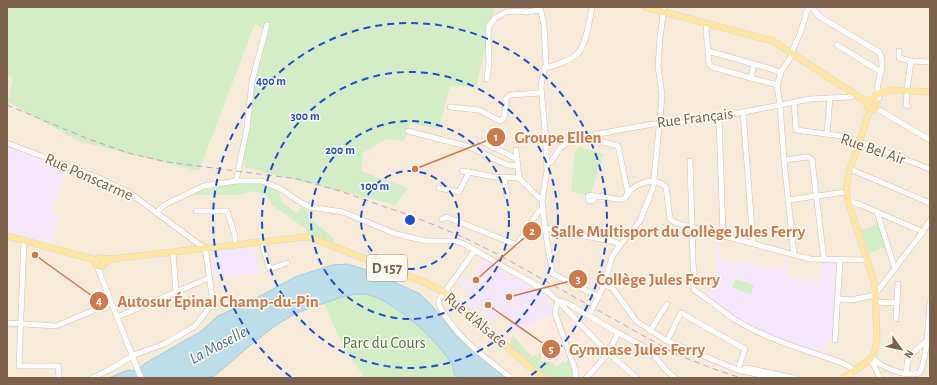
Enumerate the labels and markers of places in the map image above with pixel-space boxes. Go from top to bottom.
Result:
callout: Groupe Ellen [486,122,609,151]
centre of rings [403,213,417,227]
callout: Salle Multisport du Collège Jules Ferry [522,217,813,246]
callout: Collège Jules Ferry [568,264,728,293]
callout: Autosur Épinal Champ-du-Pin [89,286,327,315]
callout: Gymnase Jules Ferry [541,335,713,364]

